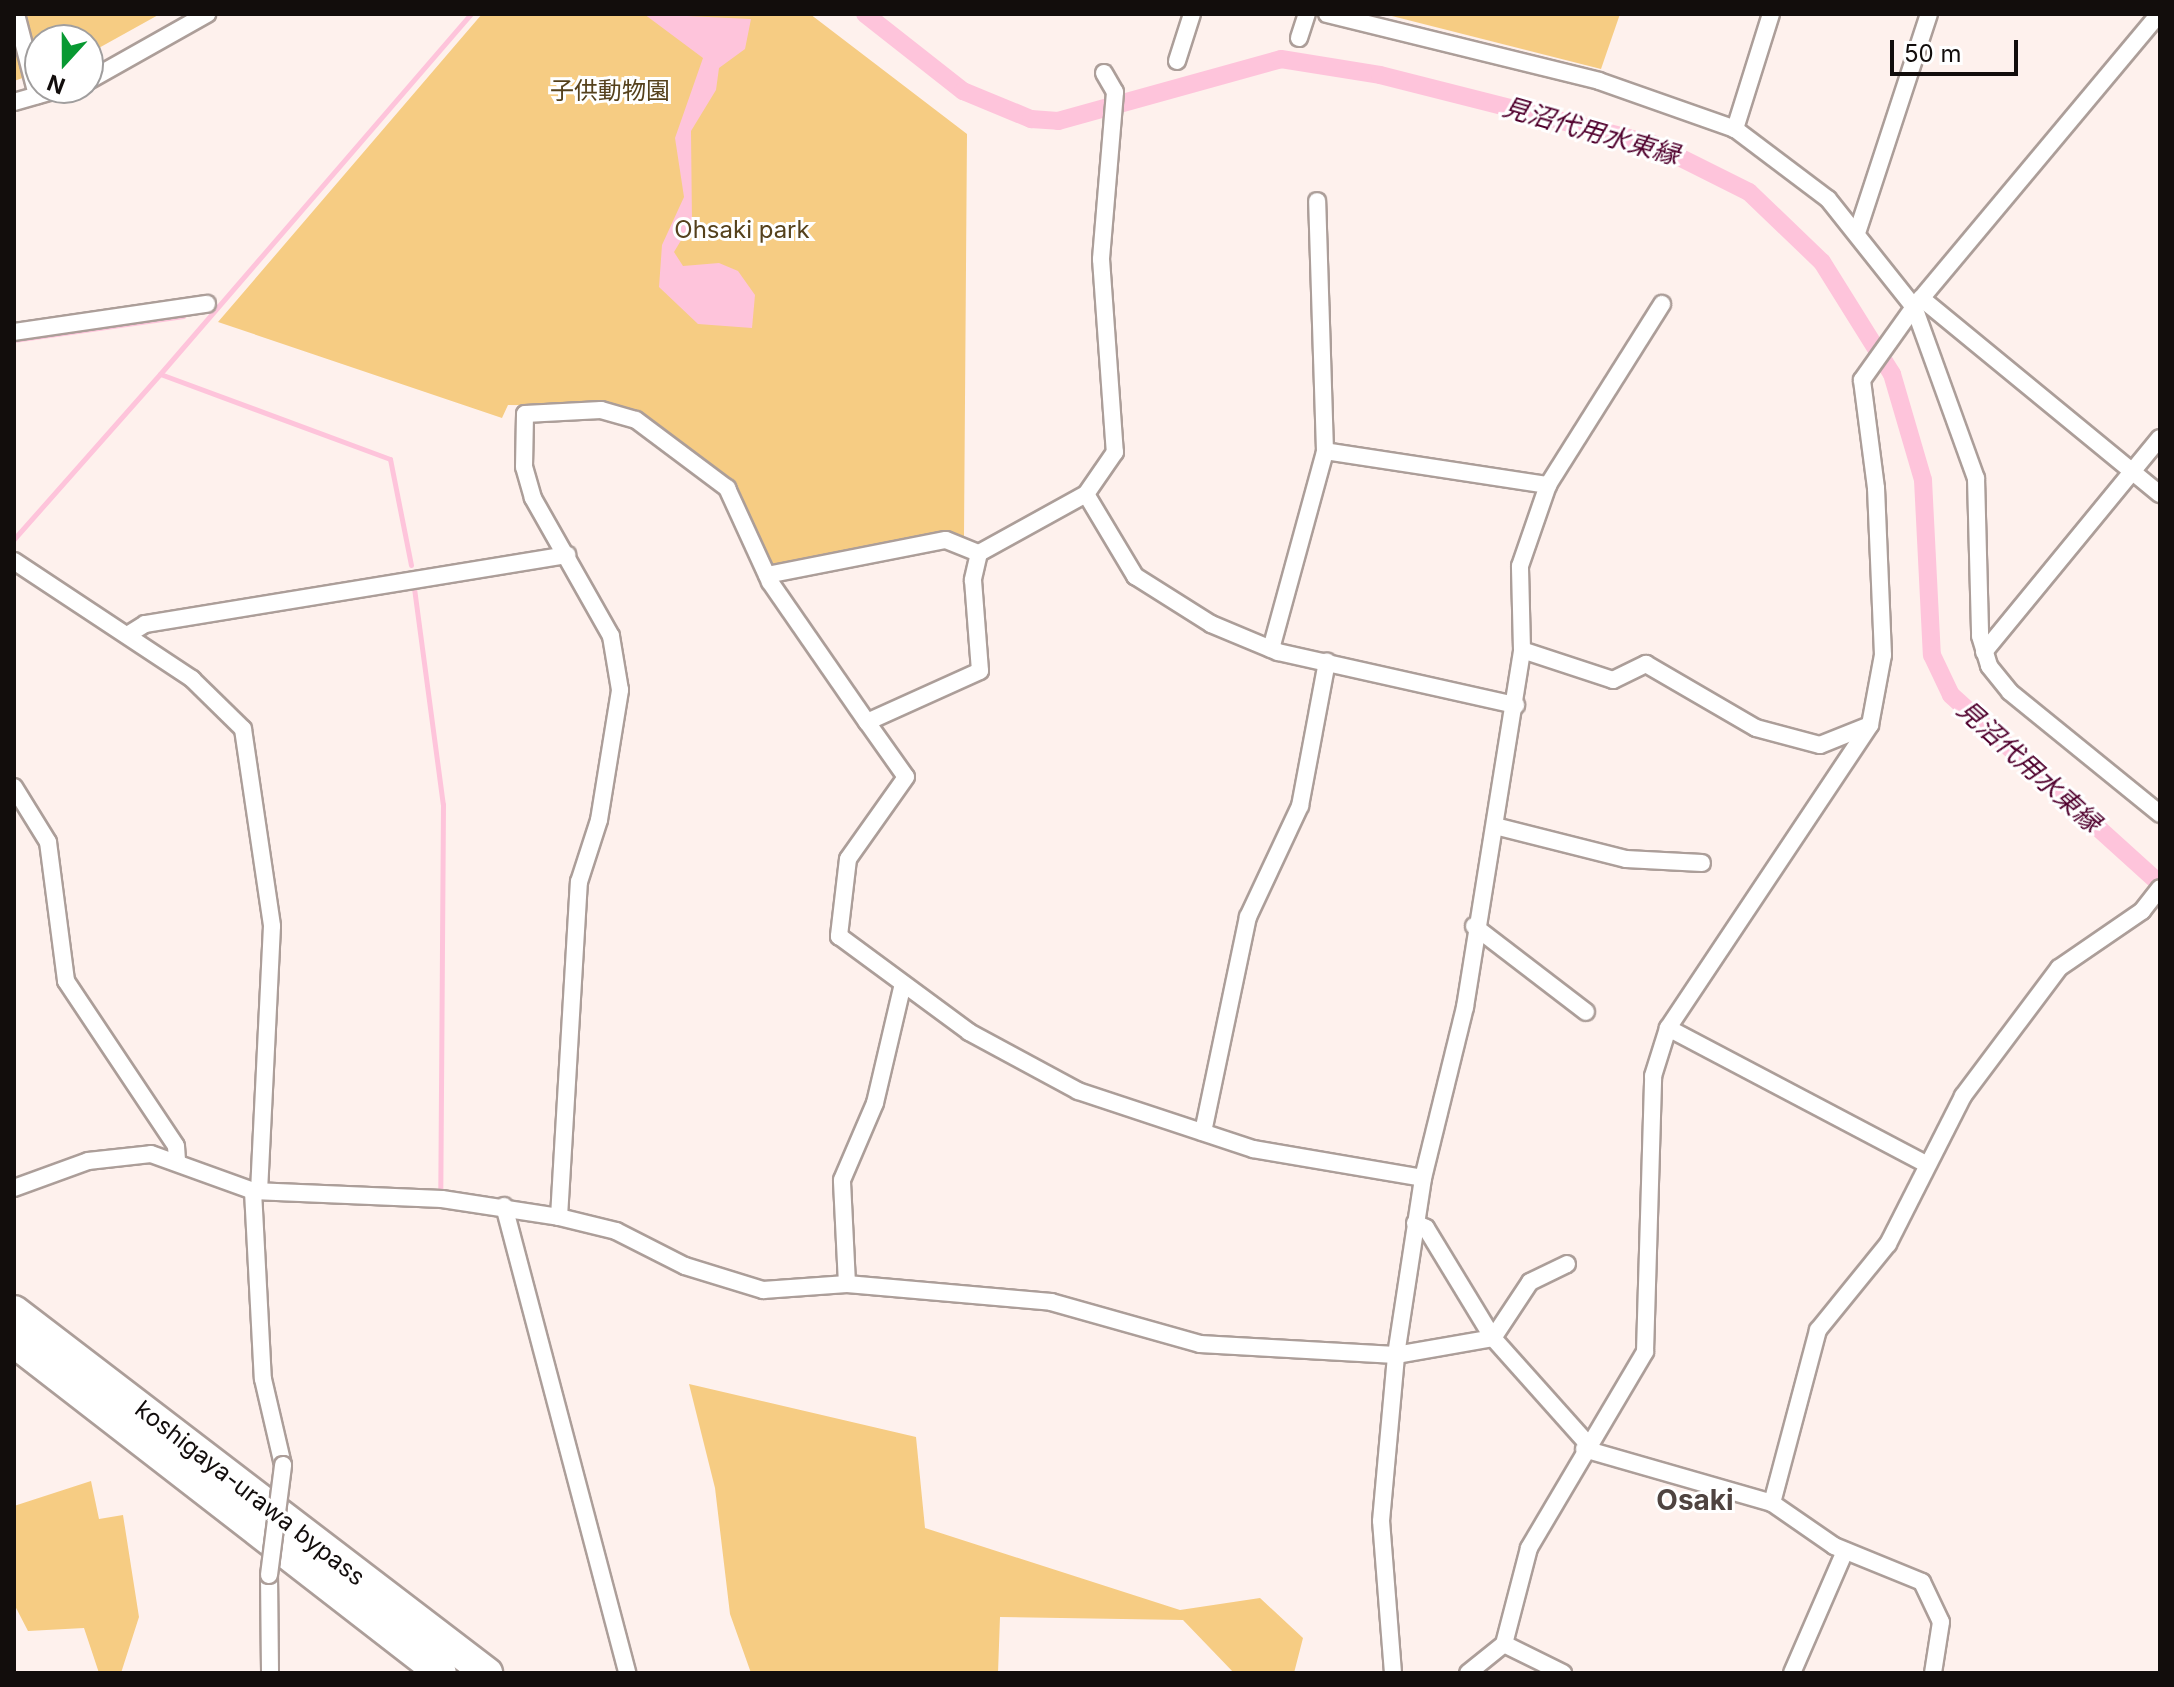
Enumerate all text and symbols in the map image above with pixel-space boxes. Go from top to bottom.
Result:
north arrow [24,24,104,104]
scale bar [1894,24,2022,74]
text: 50 m [1904,39,1962,68]
text: N [44,69,69,100]
park label: 子供動物園 [550,77,670,105]
water label: 見沼代用水東縁 [1499,91,1683,171]
park label: Ohsaki park [674,216,810,244]
water label: 見沼代用水東縁 [1951,694,2107,838]
street label: koshigaya-urawa bypass [129,1394,371,1592]
district label: Osaki [1656,1483,1734,1517]

